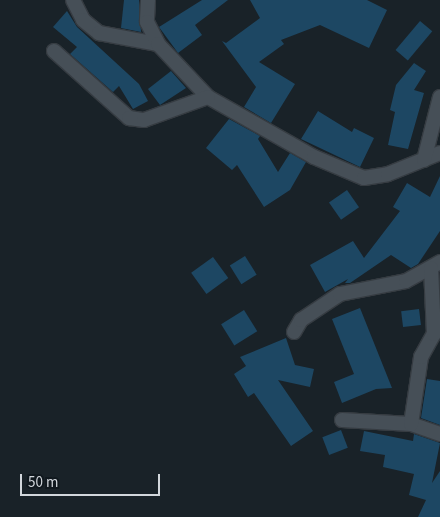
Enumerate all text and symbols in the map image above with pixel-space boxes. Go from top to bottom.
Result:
scale bar [22,464,162,496]
text: 50 m [28,472,58,493]

